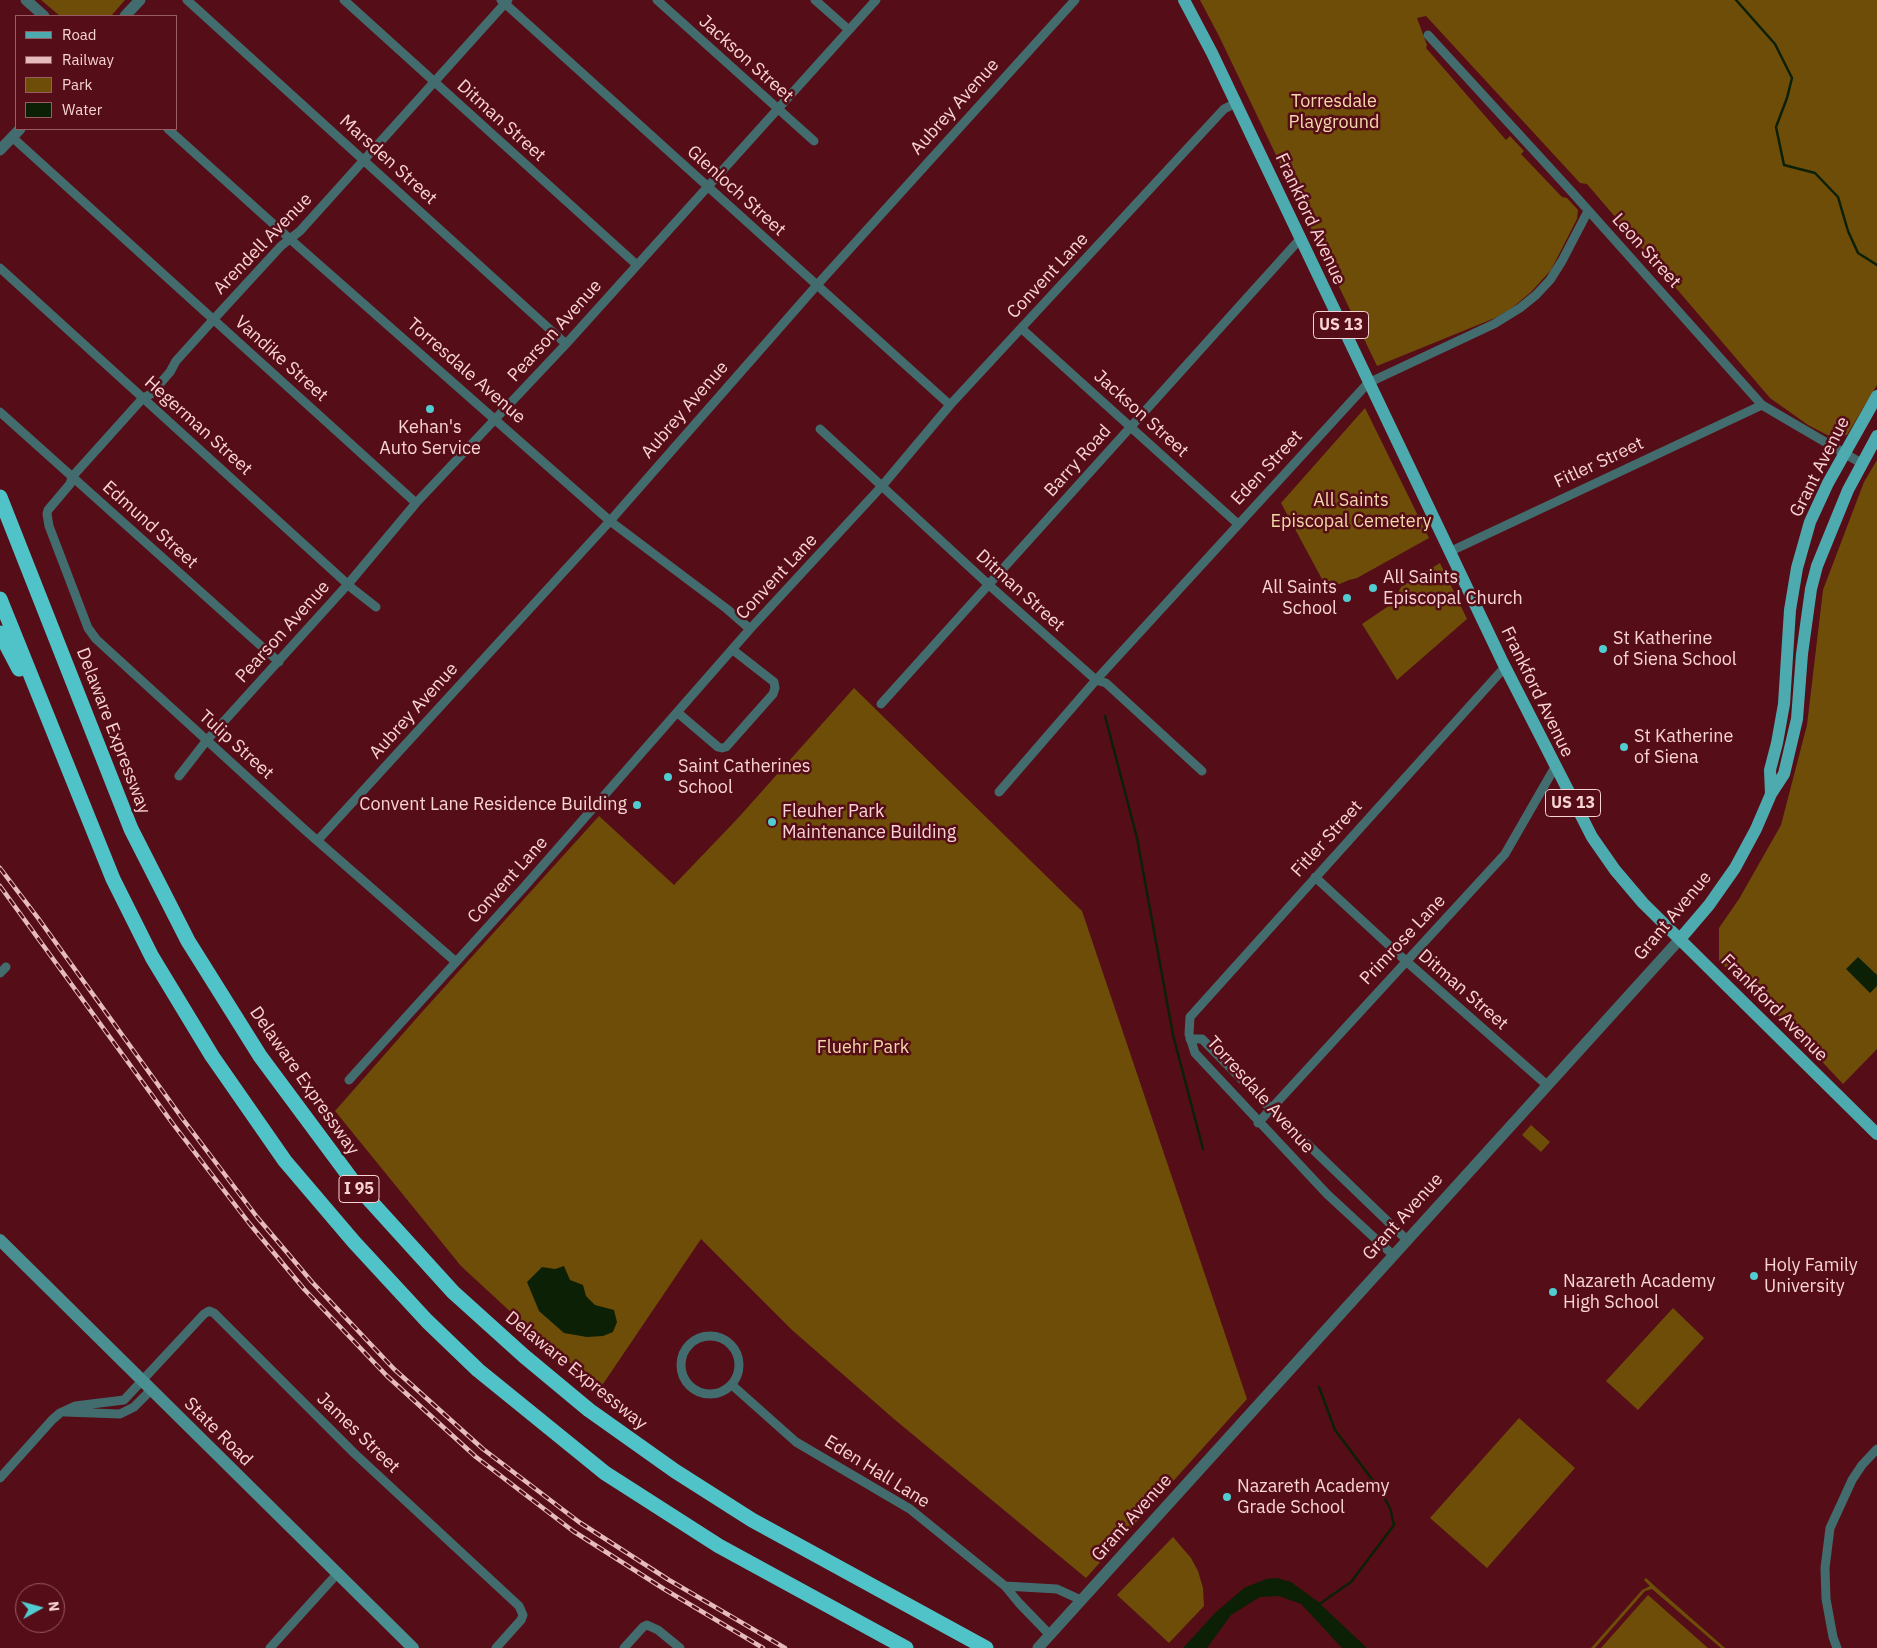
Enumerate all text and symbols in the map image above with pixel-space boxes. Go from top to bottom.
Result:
street label: Jackson Street [694,11,798,107]
legend [15,15,178,130]
text: Road [62,25,97,44]
text: Railway [62,50,114,69]
street label: Aubrey Avenue [906,55,1004,159]
text: Park [62,75,92,94]
street label: Ditman Street [452,75,550,167]
park label: Torresdale Playground [1289,91,1379,134]
text: Water [62,100,102,119]
street label: Marsden Street [335,111,441,209]
street label: Glenloch Street [682,141,790,241]
street label: Frankford Avenue [1270,150,1350,288]
street label: Arendell Avenue [209,189,317,299]
street label: Leon Street [1607,209,1685,293]
street label: Convent Lane [1003,229,1093,323]
street label: Pearson Avenue [503,275,607,387]
street label: Vandike Street [230,312,332,406]
road number: US 13 [1314,312,1368,338]
street label: Torresdale Avenue [402,314,530,428]
street label: Aubrey Avenue [637,357,733,463]
street label: Jackson Street [1089,366,1193,462]
street label: Hegerman Street [140,372,256,480]
marker: Kehan's Auto Service [424,403,436,415]
street label: Grant Avenue [1786,413,1854,521]
place label: Kehan's Auto Service [379,417,481,459]
street label: Barry Road [1040,421,1116,501]
street label: Eden Street [1227,426,1307,510]
street label: Fitler Street [1551,433,1647,493]
street label: Edmund Street [98,476,202,574]
park label: All Saints Episcopal Cemetery [1271,490,1431,532]
street label: Convent Lane [732,530,822,624]
street label: Ditman Street [971,545,1069,637]
place label: All Saints Episcopal Church [1383,567,1523,610]
street label: Pearson Avenue [231,576,335,688]
place label: All Saints School [1262,577,1337,620]
marker: All Saints Episcopal Church [1367,582,1379,594]
marker: All Saints School [1341,592,1353,604]
street label: Frankford Avenue [1496,623,1578,761]
place label: St Katherine of Siena School [1613,628,1737,670]
marker: St Katherine of Siena School [1597,643,1609,655]
street label: Delaware Expressway [71,645,155,817]
street label: Aubrey Avenue [365,659,463,763]
street label: Tulip Street [194,706,278,784]
place label: St Katherine of Siena [1634,726,1733,769]
marker: St Katherine of Siena [1618,741,1630,753]
place label: Saint Catherines School [678,756,811,799]
marker: Saint Catherines School [662,771,674,783]
road number: US 13 [1546,790,1600,816]
place label: Convent Lane Residence Building [359,794,627,816]
street label: Fitler Street [1287,796,1367,882]
marker: Convent Lane Residence Building [631,799,643,811]
place label: Fleuher Park Maintenance Building [782,801,956,844]
marker: Fleuher Park Maintenance Building [766,816,778,828]
street label: Convent Lane [463,832,553,928]
street label: Grant Avenue [1630,867,1716,965]
street label: Primrose Lane [1356,890,1450,990]
street label: Ditman Street [1414,945,1512,1035]
street label: Frankford Avenue [1716,950,1832,1066]
street label: Delaware Expressway [245,1003,363,1159]
street label: Torresdale Avenue [1202,1032,1318,1158]
park label: Fluehr Park [817,1037,909,1059]
street label: Grant Avenue [1358,1169,1448,1265]
road number: I 95 [339,1176,379,1202]
place label: Holy Family University [1764,1255,1858,1298]
marker: Holy Family University [1748,1270,1760,1282]
place label: Nazareth Academy High School [1563,1271,1716,1314]
marker: Nazareth Academy High School [1547,1286,1559,1298]
street label: Delaware Expressway [501,1307,651,1435]
street label: James Street [312,1388,404,1478]
street label: State Road [179,1393,257,1471]
street label: Eden Hall Lane [820,1431,934,1513]
street label: Grant Avenue [1087,1470,1177,1566]
place label: Nazareth Academy Grade School [1237,1476,1390,1518]
marker: Nazareth Academy Grade School [1221,1491,1233,1503]
north arrow [15,1583,65,1633]
text: N [44,1600,63,1612]

